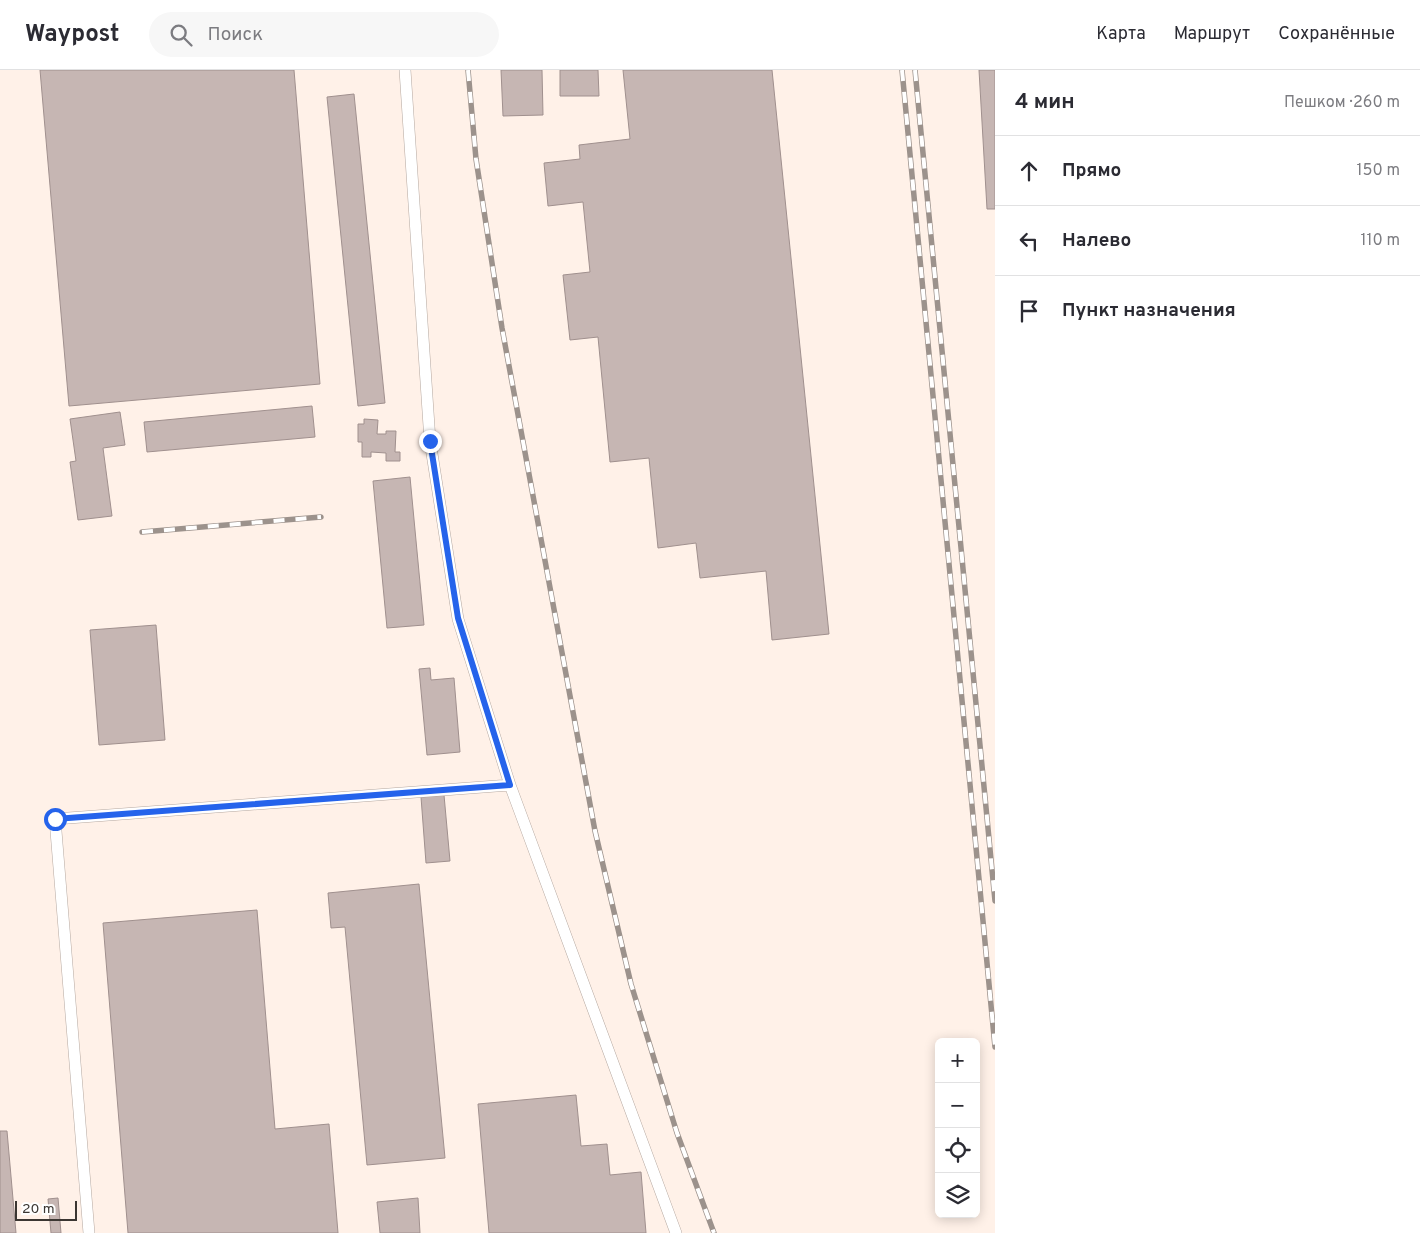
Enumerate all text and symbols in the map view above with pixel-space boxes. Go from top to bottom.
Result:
search box [149,12,499,57]
text: Waypost [25,20,119,50]
icon: search [167,21,195,49]
text: Поиск [207,23,263,47]
text: Карта [1096,23,1146,46]
text: Маршрут [1174,23,1250,46]
text: Сохранённые [1278,23,1395,46]
text: 4 мин [1015,89,1075,116]
text: Пешком · 260 m [1284,93,1400,113]
icon: ahead [1015,157,1043,185]
text: Прямо [1062,159,1121,183]
text: 150 m [1357,161,1400,181]
icon: left [1015,227,1043,255]
text: Налево [1062,229,1131,253]
text: 110 m [1360,231,1400,251]
icon: arrive [1015,297,1043,325]
text: Пункт назначения [1062,299,1236,323]
route end [419,430,442,453]
route start [44,808,67,831]
map controls [935,1038,980,1218]
button: + [935,1038,980,1083]
button: − [935,1083,980,1128]
button: locate [935,1128,980,1173]
button: layers [935,1173,980,1218]
scale bar [15,1198,78,1221]
text: 20 m [22,1201,55,1218]

